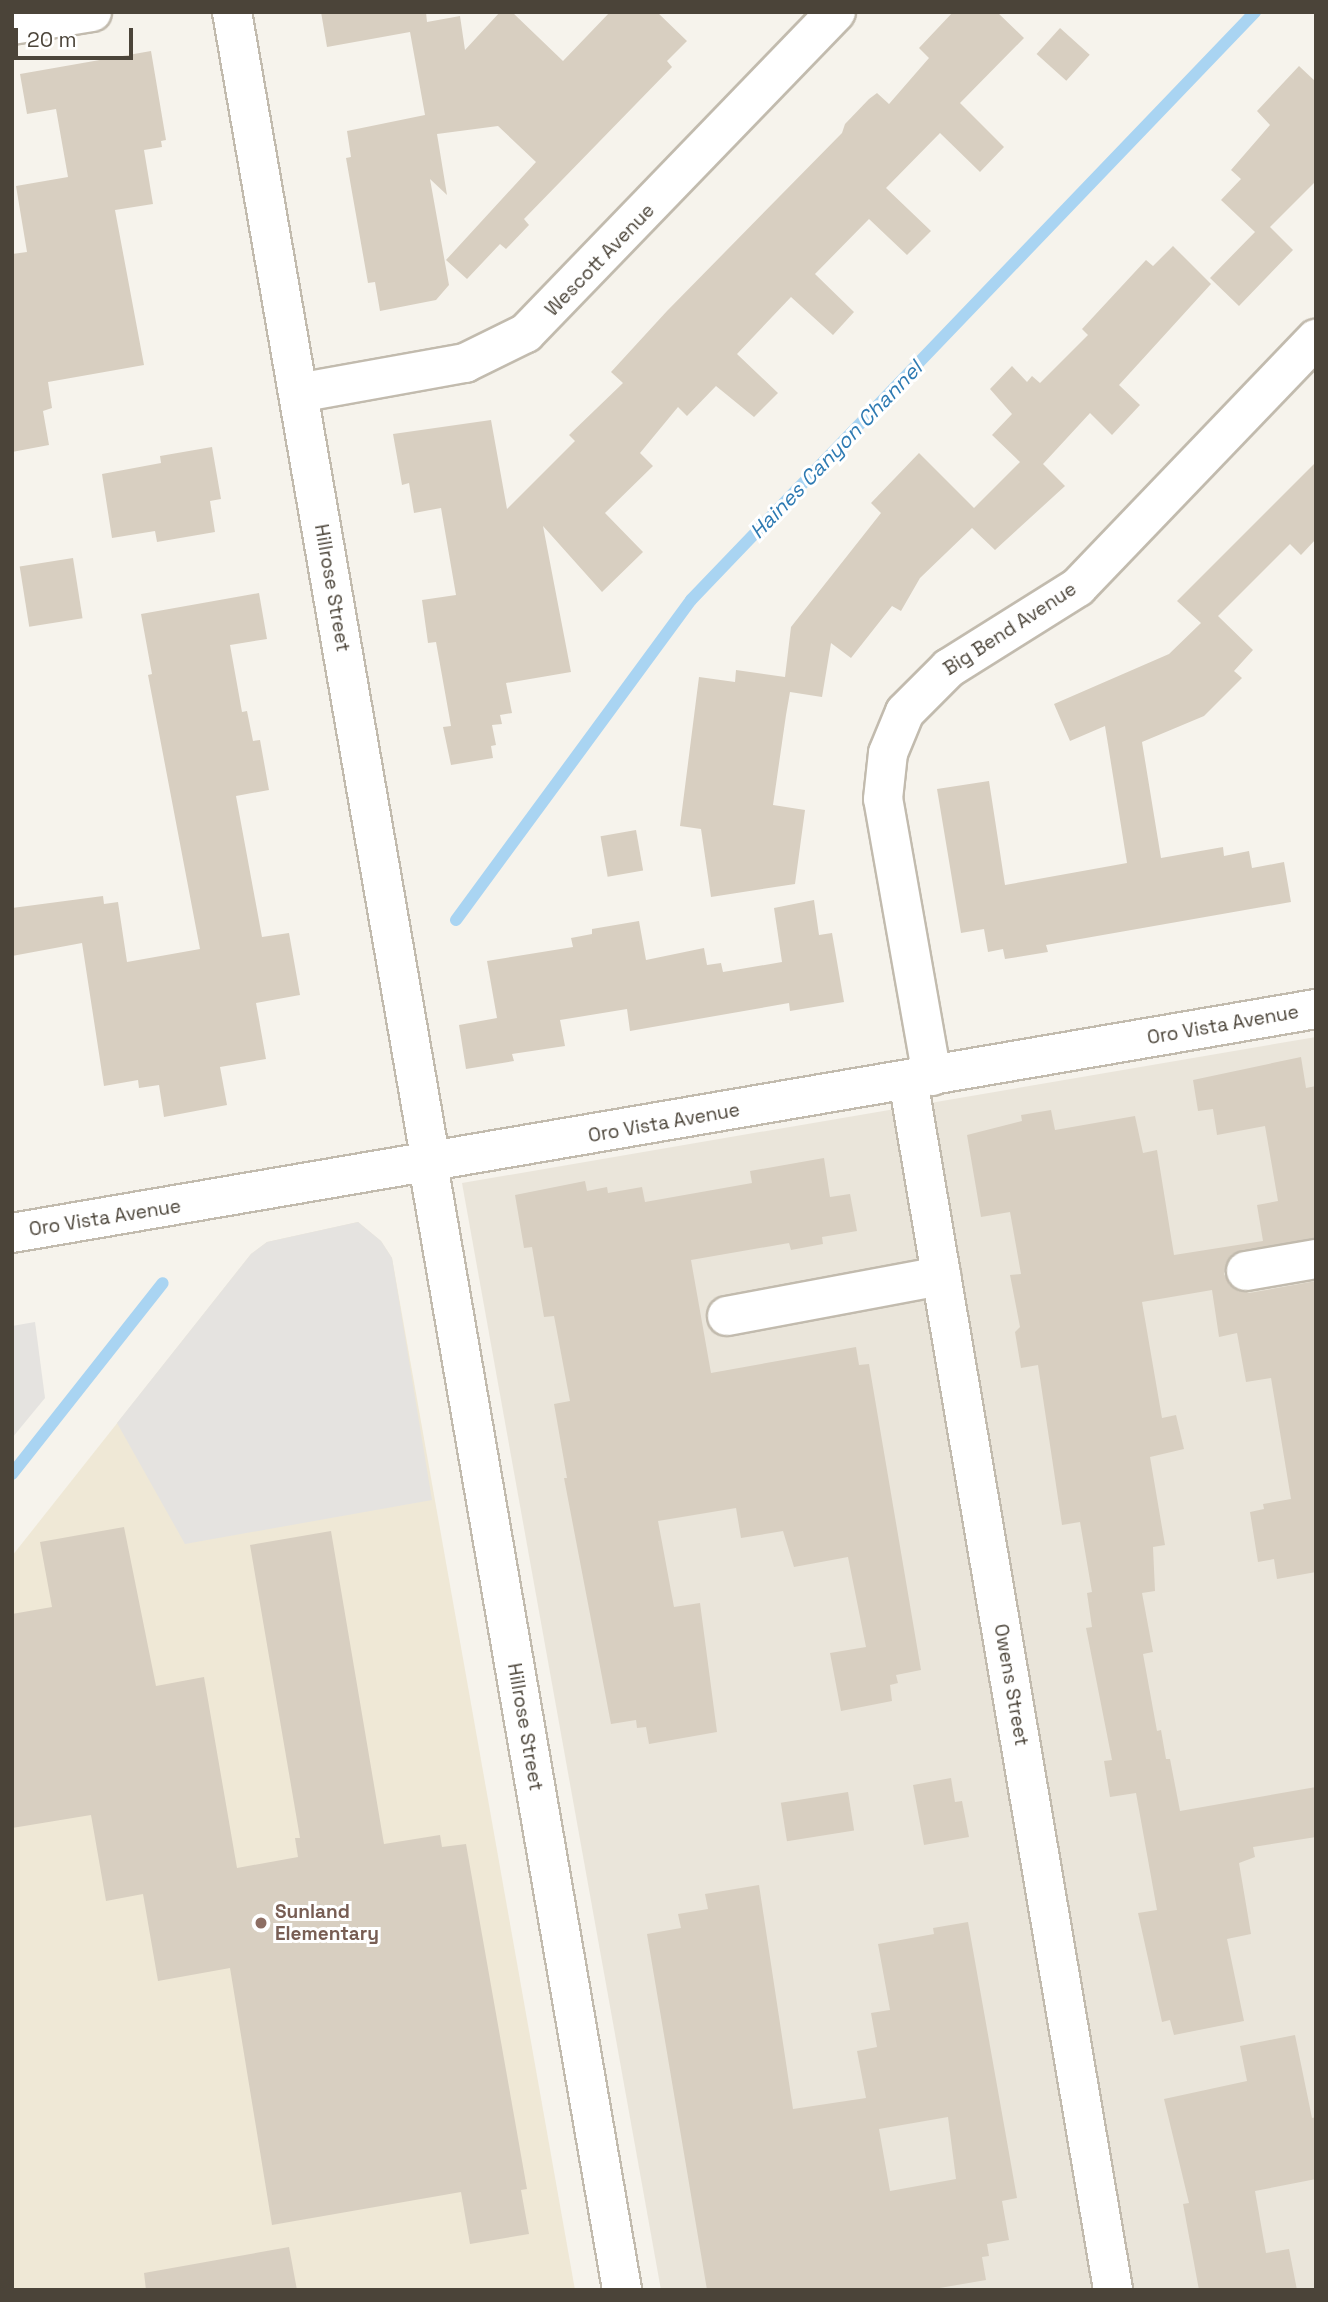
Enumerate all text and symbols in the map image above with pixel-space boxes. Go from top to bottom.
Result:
scale bar [18,14,136,58]
text: 20 m [27,26,77,53]
street label: Wescott Avenue [541,199,659,321]
water label: Haines Canyon Channel [745,356,927,544]
street label: Hillrose Street [310,522,354,654]
street label: Big Bend Avenue [939,578,1081,680]
street label: Oro Vista Avenue [1145,1000,1301,1050]
street label: Oro Vista Avenue [586,1098,742,1148]
street label: Oro Vista Avenue [27,1195,183,1241]
street label: Owens Street [989,1622,1033,1748]
street label: Hillrose Street [503,1661,547,1793]
place label: Sunland Elementary [275,1901,379,1945]
marker: Sunland Elementary [253,1915,269,1931]

